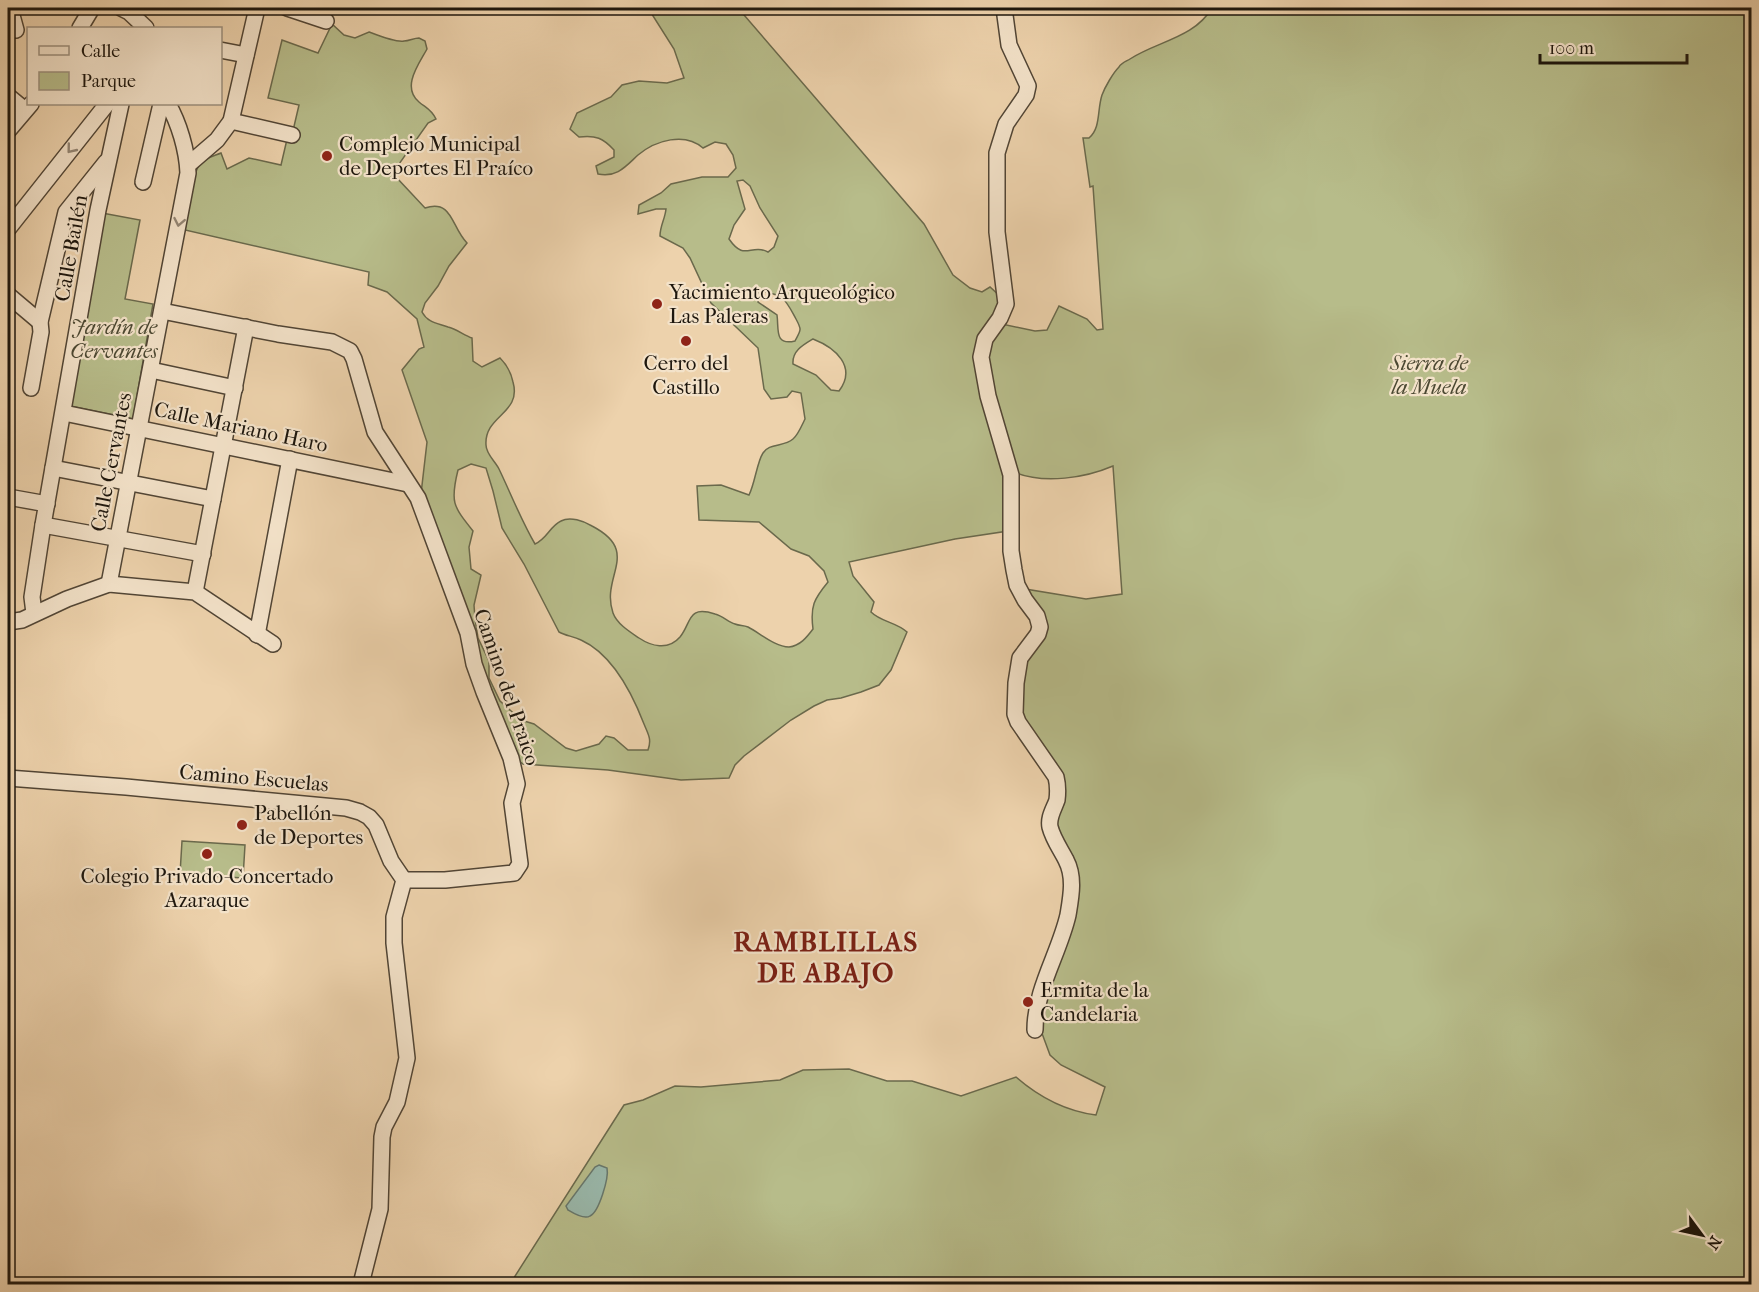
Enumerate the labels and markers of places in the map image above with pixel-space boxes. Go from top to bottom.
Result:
place label: Complejo Municipal de Deportes El Praíco [339,132,533,180]
marker: Complejo Municipal de Deportes El Praíco [320,149,334,163]
place label: Yacimiento Arqueológico Las Paleras [668,280,895,328]
marker: Yacimiento Arqueológico Las Paleras [650,297,664,311]
marker: Cerro del Castillo [679,334,693,348]
place label: Cerro del Castillo [644,351,729,399]
place label: Pabellón de Deportes [254,801,364,849]
marker: Pabellón de Deportes [235,818,249,832]
marker: Colegio Privado-Concertado Azaraque [200,847,214,861]
place label: Colegio Privado-Concertado Azaraque [81,864,333,912]
place label: Ermita de la Candelaria [1040,978,1149,1026]
marker: Ermita de la Candelaria [1021,995,1035,1009]

